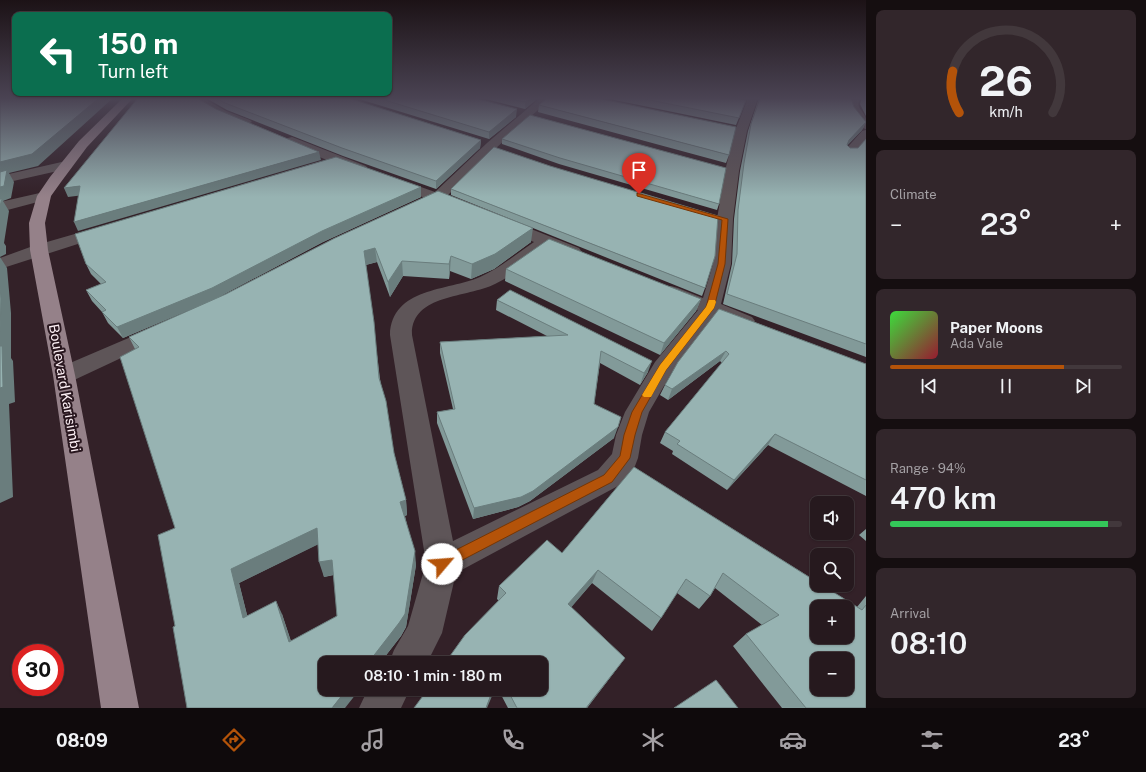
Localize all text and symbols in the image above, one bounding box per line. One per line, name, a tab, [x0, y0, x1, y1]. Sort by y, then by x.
text: 150 m	[98, 27, 178, 60]
icon: left	[32, 28, 84, 80]
text: 26	[979, 56, 1033, 105]
text: Turn left	[98, 61, 168, 82]
text: km/h	[989, 102, 1023, 119]
pin	[622, 153, 656, 194]
icon: arrive	[628, 159, 650, 181]
text: Climate	[890, 187, 937, 202]
text: 23°	[980, 206, 1032, 242]
text: −	[890, 212, 902, 238]
text: +	[1110, 212, 1122, 238]
text: Paper Moons	[950, 319, 1043, 336]
street label: Boulevard Karisimbi	[46, 323, 84, 453]
text: Ada Vale	[950, 336, 1003, 351]
icon: previous	[918, 375, 940, 397]
icon: pause	[995, 375, 1017, 397]
icon: next	[1072, 375, 1094, 397]
text: Range · 94%	[890, 461, 966, 476]
text: 470 km	[890, 480, 997, 516]
map controls	[810, 496, 854, 696]
button: sound	[810, 496, 854, 540]
position arrow	[421, 543, 463, 585]
button: search	[810, 548, 854, 592]
button: +	[810, 600, 854, 644]
text: Arrival	[890, 606, 930, 621]
text: 08:10	[890, 625, 968, 661]
speed limit sign: 30	[12, 644, 64, 696]
button: −	[810, 652, 854, 696]
text: 08:10 · 1 min · 180 m	[364, 667, 502, 684]
icon: directions	[220, 726, 248, 754]
icon: music	[359, 726, 387, 754]
icon: phone	[499, 726, 527, 754]
icon: climate	[639, 726, 667, 754]
icon: car	[779, 726, 807, 754]
icon: filters	[918, 726, 946, 754]
text: 08:09	[56, 730, 108, 751]
text: 23°	[1058, 730, 1090, 751]

